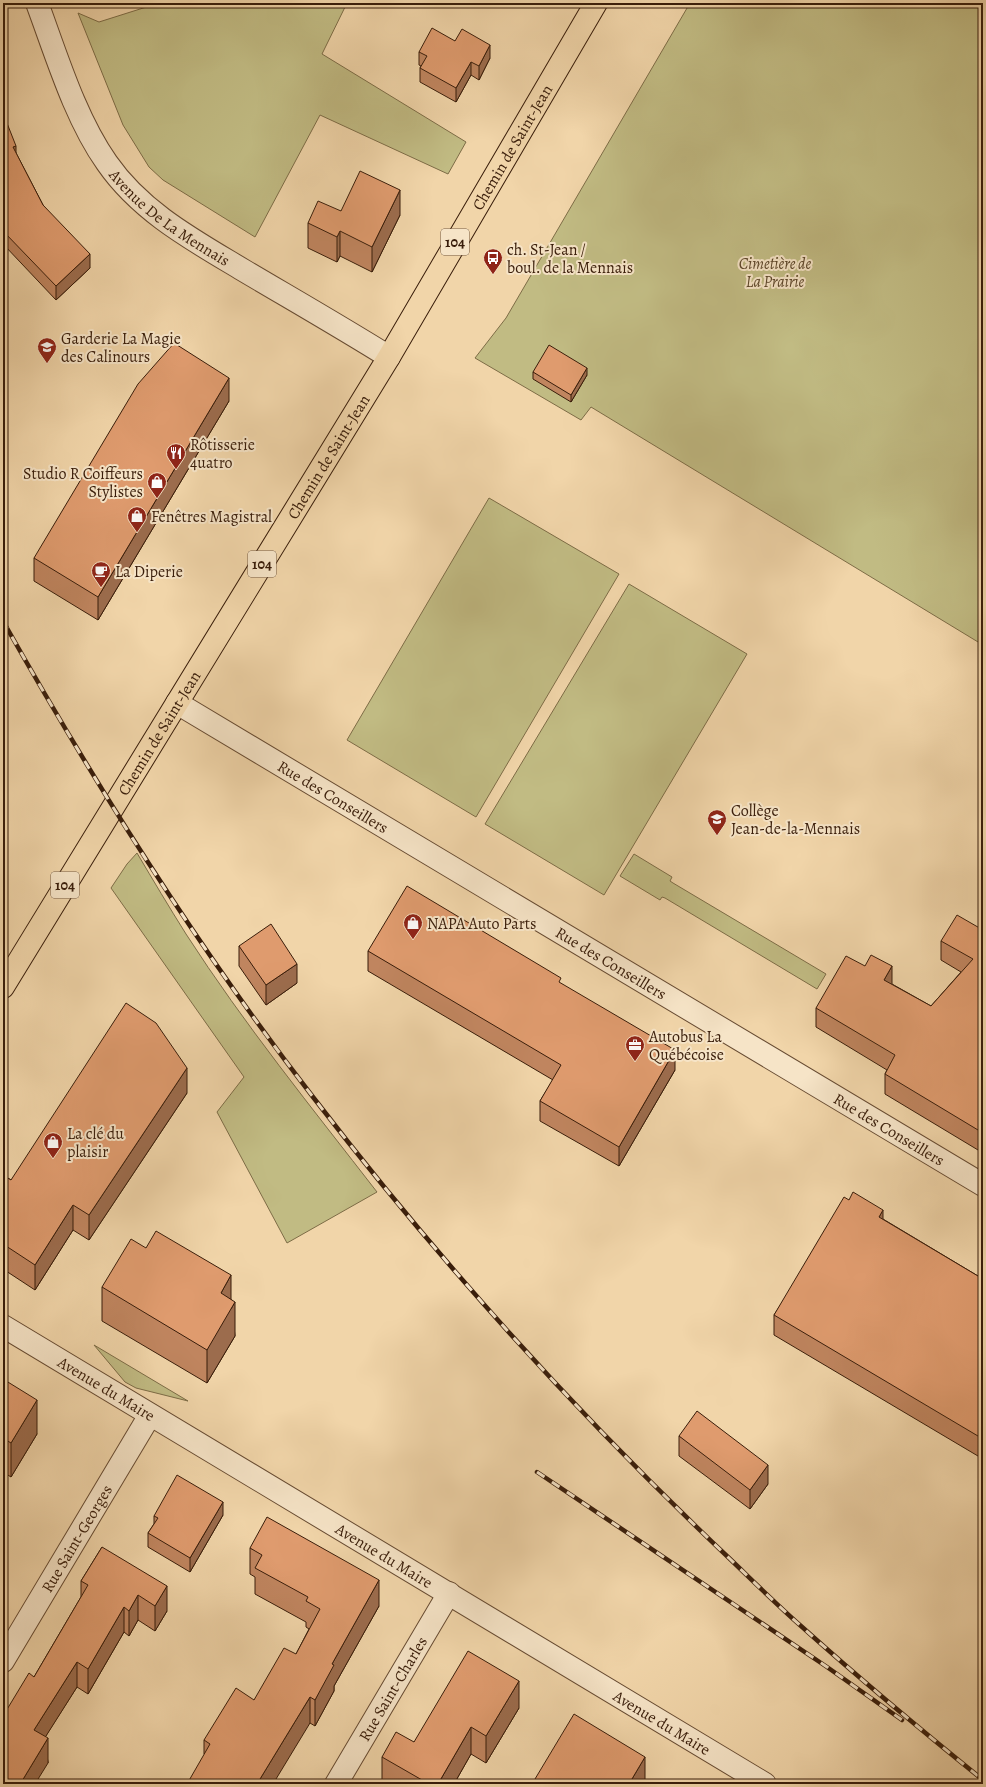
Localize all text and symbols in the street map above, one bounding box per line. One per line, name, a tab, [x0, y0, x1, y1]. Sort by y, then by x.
street label: Chemin de Saint-Jean	[467, 80, 558, 215]
street label: Avenue De La Mennais	[103, 164, 234, 272]
road number: 104	[441, 229, 469, 255]
place label: ch. St-Jean / boul. de la Mennais	[507, 239, 633, 279]
bus stop icon: ch. St-Jean / boul. de la Mennais	[482, 247, 504, 275]
park label: Cimetière de La Prairie	[739, 253, 812, 293]
place label: Garderie La Magie des Calinours	[61, 328, 181, 368]
school or university icon: Garderie La Magie des Calinours	[36, 336, 58, 364]
street label: Chemin de Saint-Jean	[282, 391, 375, 524]
place label: Rôtisserie 4uatro	[190, 434, 255, 474]
restaurant icon: Rôtisserie 4uatro	[165, 442, 187, 470]
place label: Studio R Coiffeurs Stylistes	[23, 463, 143, 503]
shop icon: Studio R Coiffeurs Stylistes	[146, 471, 168, 499]
shop icon: Fenêtres Magistral	[126, 505, 148, 533]
place label: Fenêtres Magistral	[151, 506, 272, 528]
road number: 104	[248, 551, 276, 577]
cafe icon: La Diperie	[90, 560, 112, 588]
place label: La Diperie	[115, 561, 183, 583]
street label: Chemin de Saint-Jean	[113, 667, 206, 800]
street label: Rue des Conseillers	[273, 756, 392, 839]
place label: Collège Jean-de-la-Mennais	[731, 800, 860, 840]
school or university icon: Collège Jean-de-la-Mennais	[706, 808, 728, 836]
road number: 104	[51, 872, 79, 898]
shop icon: NAPA Auto Parts	[402, 912, 424, 940]
place label: NAPA Auto Parts	[427, 913, 537, 935]
street label: Rue des Conseillers	[551, 922, 670, 1005]
place label: Autobus La Québécoise	[648, 1026, 724, 1066]
office icon: Autobus La Québécoise	[624, 1034, 646, 1062]
street label: Rue des Conseillers	[829, 1088, 948, 1172]
place label: La clé du plaisir	[67, 1123, 124, 1163]
shop icon: La clé du plaisir	[42, 1131, 64, 1159]
street label: Avenue du Maire	[53, 1351, 159, 1427]
street label: Rue Saint-Georges	[37, 1481, 118, 1597]
street label: Avenue du Maire	[330, 1518, 437, 1594]
street label: Rue Saint-Charles	[354, 1632, 433, 1745]
street label: Avenue du Maire	[608, 1685, 714, 1761]

